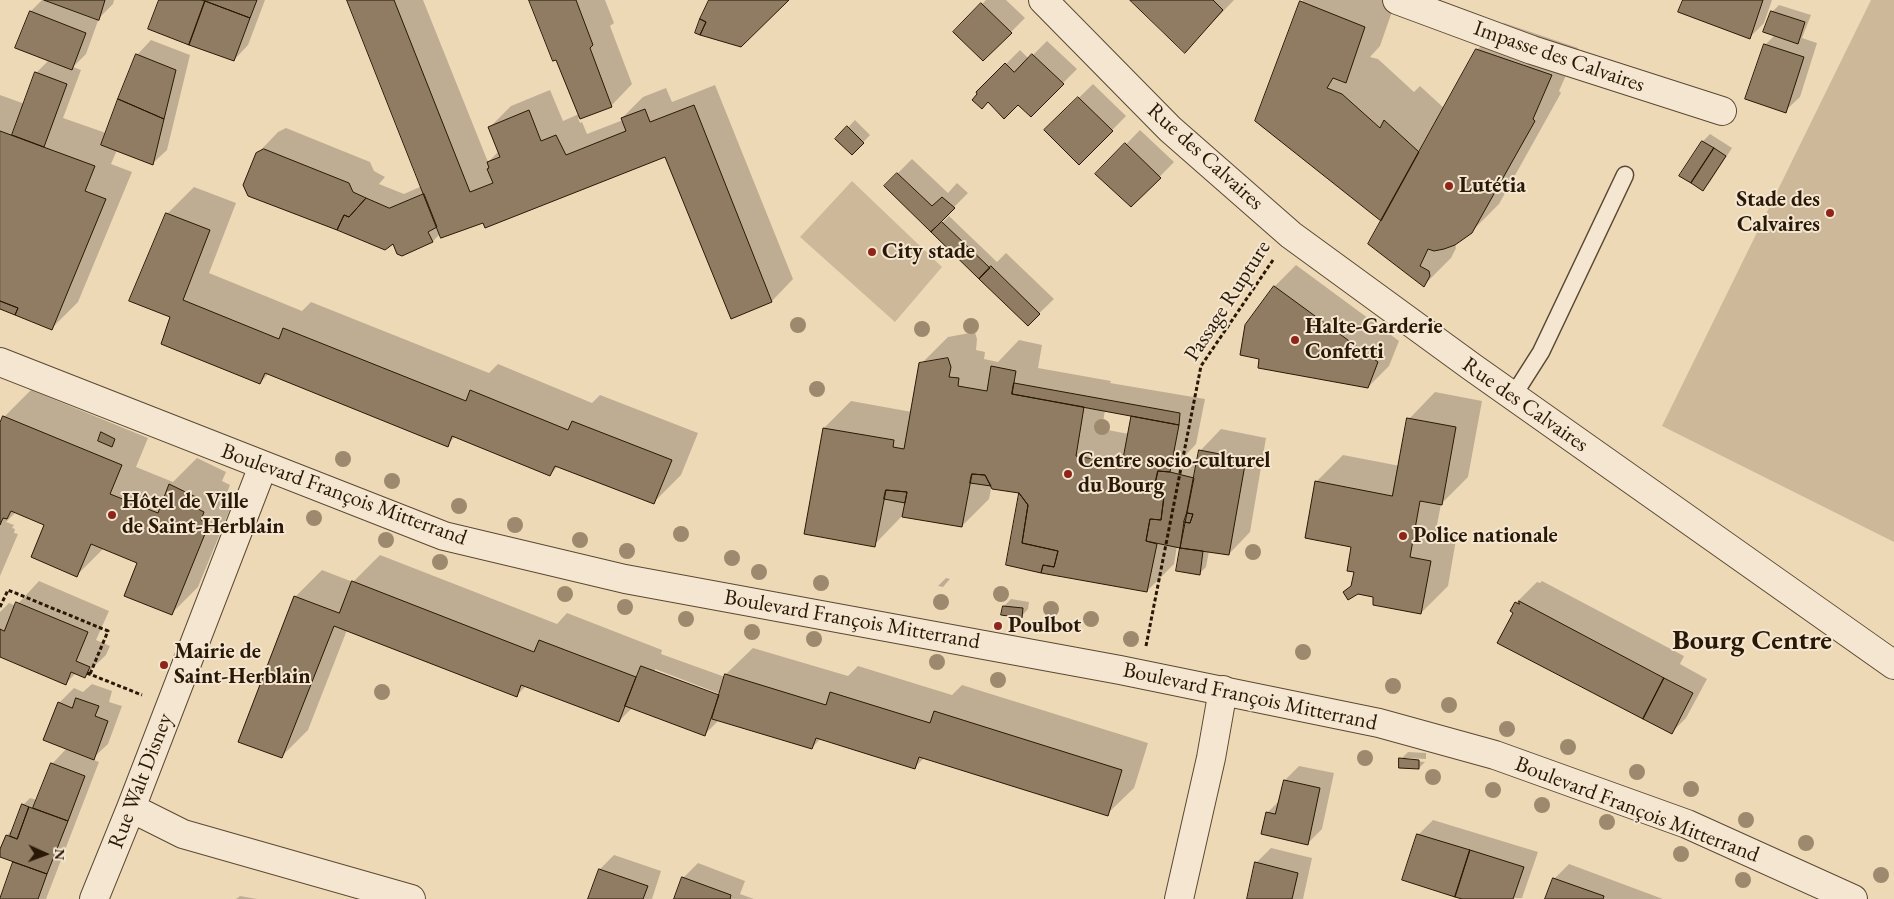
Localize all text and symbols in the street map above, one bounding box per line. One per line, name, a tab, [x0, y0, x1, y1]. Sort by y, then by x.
street label: Impasse des Calvaires	[1470, 15, 1648, 99]
street label: Rue des Calvaires	[1141, 98, 1269, 216]
place label: Lutétia	[1459, 173, 1526, 199]
marker: Lutétia	[1443, 180, 1455, 192]
place label: Stade des Calvaires	[1736, 187, 1820, 238]
marker: Stade des Calvaires	[1824, 207, 1836, 219]
street label: Passage Rupture	[1179, 236, 1277, 366]
place label: City stade	[882, 239, 975, 265]
marker: City stade	[866, 246, 878, 258]
place label: Halte-Garderie Confetti	[1305, 314, 1443, 366]
marker: Halte-Garderie Confetti	[1289, 334, 1301, 346]
street label: Rue des Calvaires	[1457, 352, 1593, 458]
street label: Boulevard François Mitterrand	[218, 438, 470, 552]
place label: Centre socio-culturel du Bourg	[1078, 448, 1271, 500]
marker: Centre socio-culturel du Bourg	[1062, 468, 1074, 480]
place label: Hôtel de Ville de Saint-Herblain	[122, 489, 285, 540]
marker: Hôtel de Ville de Saint-Herblain	[106, 509, 118, 521]
place label: Police nationale	[1413, 523, 1558, 549]
marker: Police nationale	[1397, 530, 1409, 542]
street label: Boulevard François Mitterrand	[722, 584, 982, 656]
place label: Poulbot	[1008, 613, 1081, 639]
marker: Poulbot	[992, 620, 1004, 632]
district label: Bourg Centre	[1672, 624, 1832, 658]
place label: Mairie de Saint-Herblain	[174, 639, 311, 690]
street label: Boulevard François Mitterrand	[1120, 657, 1380, 737]
marker: Mairie de Saint-Herblain	[158, 659, 170, 671]
street label: Rue Walt Disney	[103, 710, 179, 852]
street label: Boulevard François Mitterrand	[1511, 751, 1763, 869]
north arrow	[20, 829, 70, 879]
text: N	[51, 849, 69, 860]

